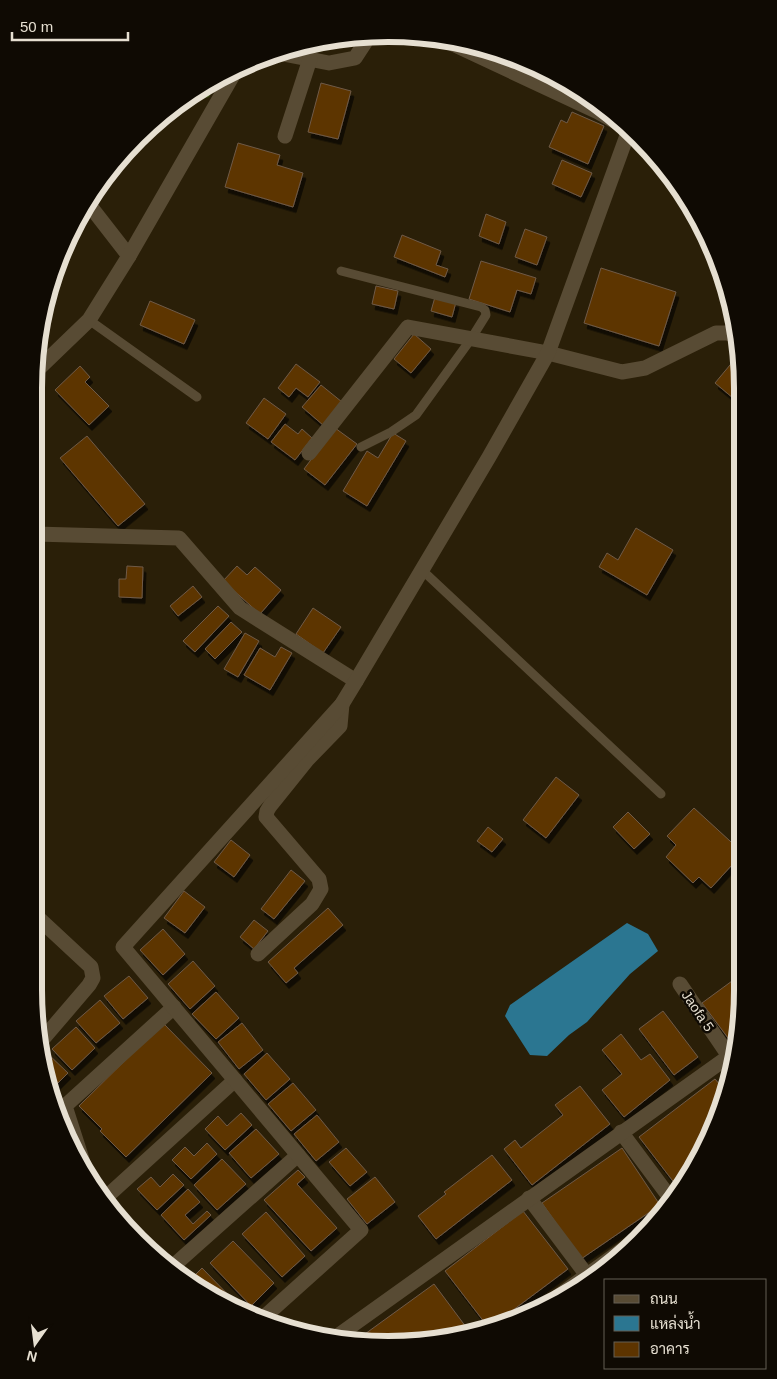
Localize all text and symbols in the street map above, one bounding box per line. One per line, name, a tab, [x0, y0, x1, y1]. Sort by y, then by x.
scale bar	[12, 10, 129, 42]
text: 50 m	[20, 18, 53, 35]
street label: Jaofa 5	[679, 987, 718, 1035]
legend	[604, 1279, 767, 1369]
text: ถนน	[650, 1290, 678, 1307]
text: แหล่งน้ำ	[650, 1311, 701, 1332]
north arrow	[10, 1319, 60, 1369]
text: อาคาร	[650, 1340, 690, 1357]
text: N	[25, 1348, 39, 1366]

